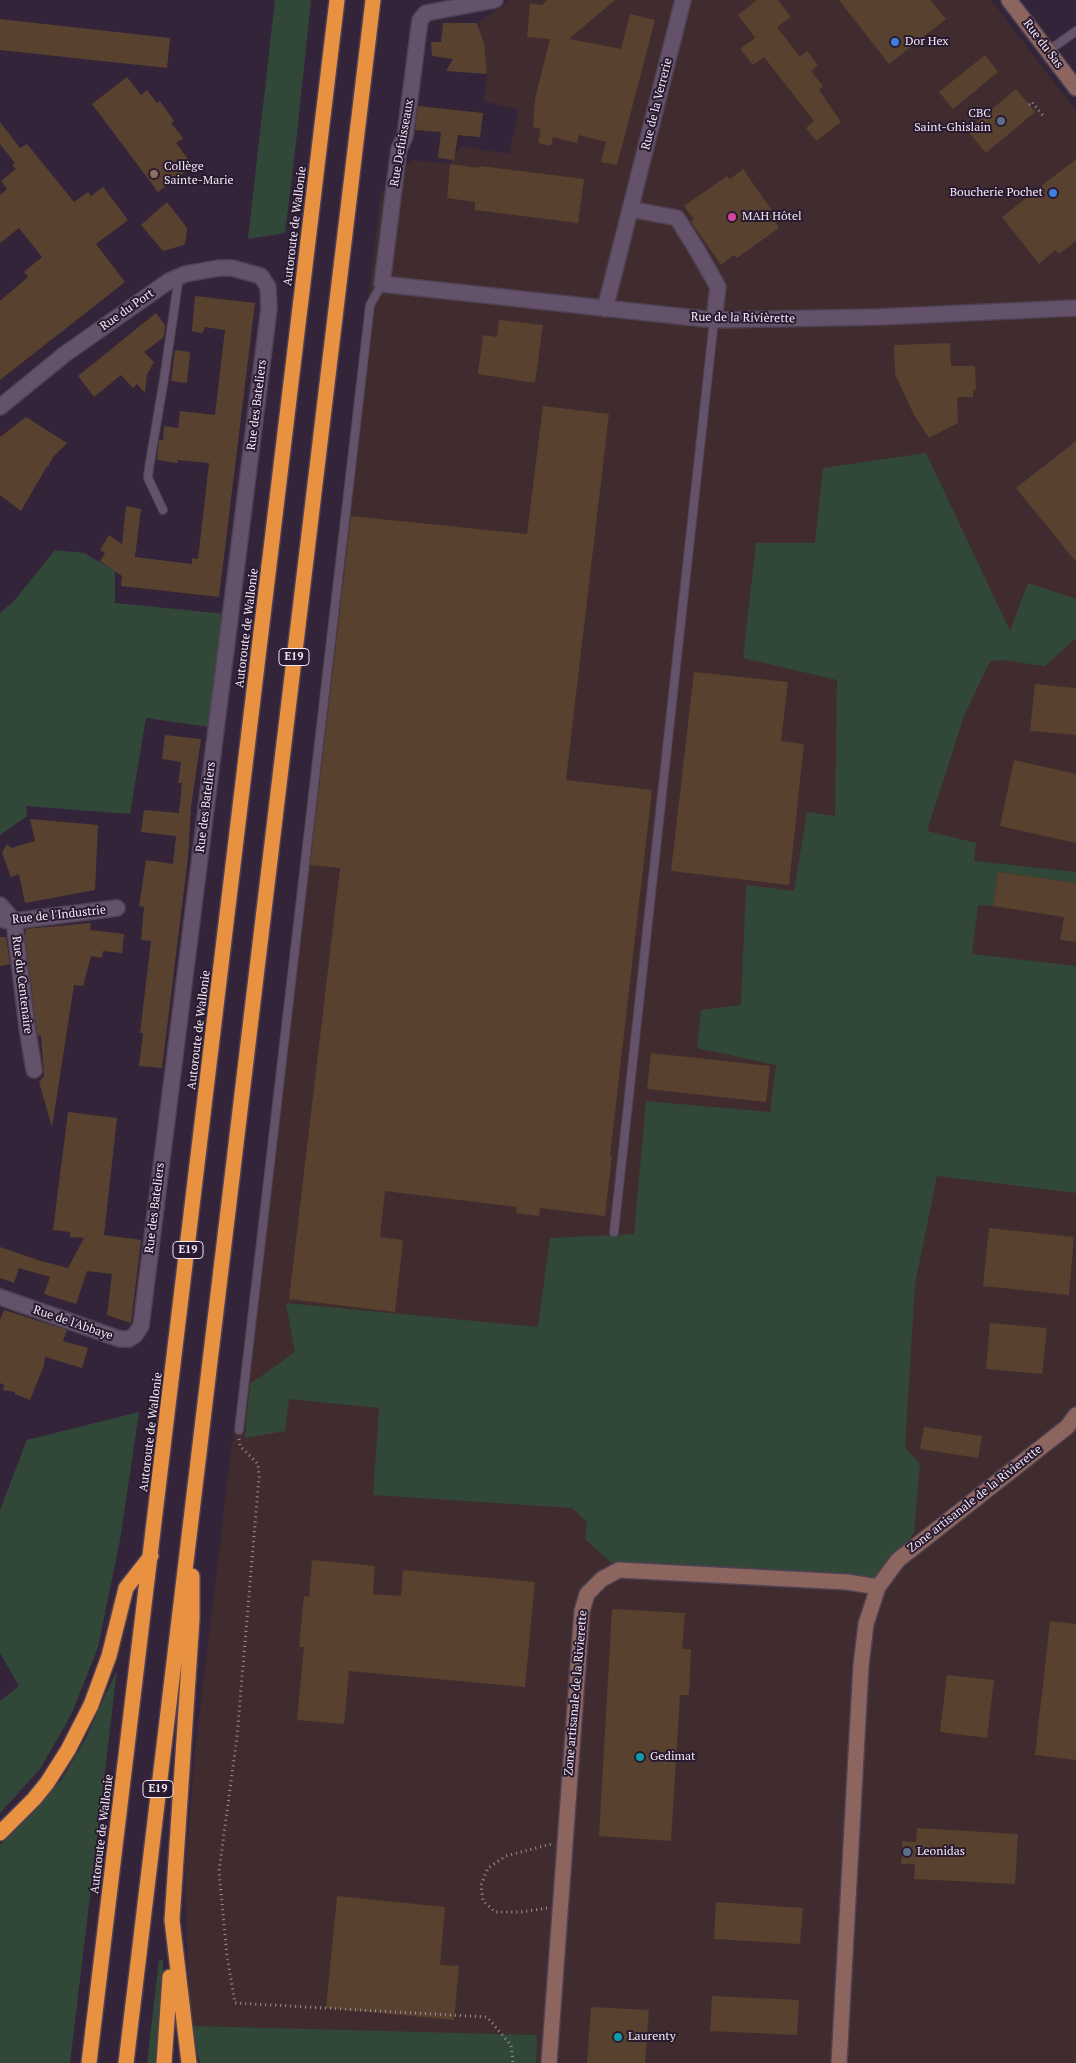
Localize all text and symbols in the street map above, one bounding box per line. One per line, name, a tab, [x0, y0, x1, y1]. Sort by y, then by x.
street label: Rue du Sas	[1020, 17, 1066, 71]
place label: Dor Hex	[905, 35, 948, 49]
marker: Dor Hex	[889, 36, 901, 48]
street label: Rue de la Verrerie	[639, 56, 675, 152]
street label: Rue Defuisseaux	[387, 98, 417, 188]
place label: CBC Saint-Ghislain	[914, 107, 991, 135]
marker: CBC Saint-Ghislain	[995, 115, 1007, 127]
place label: Collège Sainte-Marie	[164, 160, 234, 188]
street label: Autoroute de Wallonie	[281, 165, 309, 287]
marker: Collège Sainte-Marie	[148, 168, 160, 180]
place label: Boucherie Pochet	[950, 186, 1043, 200]
marker: Boucherie Pochet	[1047, 187, 1059, 199]
place label: MAH Hôtel	[742, 210, 802, 224]
marker: MAH Hôtel	[726, 211, 738, 223]
street label: Rue du Port	[97, 286, 157, 334]
street label: Rue de la Rivièrette	[691, 310, 795, 326]
street label: Rue des Bateliers	[244, 359, 270, 451]
street label: Autoroute de Wallonie	[233, 567, 261, 689]
road number: E19	[279, 649, 309, 666]
street label: Rue des Bateliers	[193, 761, 219, 853]
street label: Rue de l'Industrie	[11, 903, 107, 927]
street label: Rue du Centenaire	[9, 935, 35, 1035]
street label: Autoroute de Wallonie	[185, 969, 213, 1091]
street label: Rue des Bateliers	[142, 1162, 168, 1254]
road number: E19	[173, 1242, 203, 1258]
street label: Rue de l'Abbaye	[31, 1303, 115, 1343]
street label: Autoroute de Wallonie	[137, 1371, 165, 1493]
street label: Zone artisanale de la Rivierette	[905, 1442, 1045, 1556]
street label: Zone artisanale de la Rivierette	[562, 1610, 590, 1776]
place label: Gedimat	[650, 1750, 695, 1764]
marker: Gedimat	[634, 1751, 646, 1763]
street label: Autoroute de Wallonie	[88, 1773, 116, 1895]
road number: E19	[143, 1780, 173, 1798]
place label: Leonidas	[917, 1845, 965, 1859]
marker: Leonidas	[901, 1846, 913, 1858]
place label: Laurenty	[628, 2030, 676, 2044]
marker: Laurenty	[612, 2031, 624, 2043]

